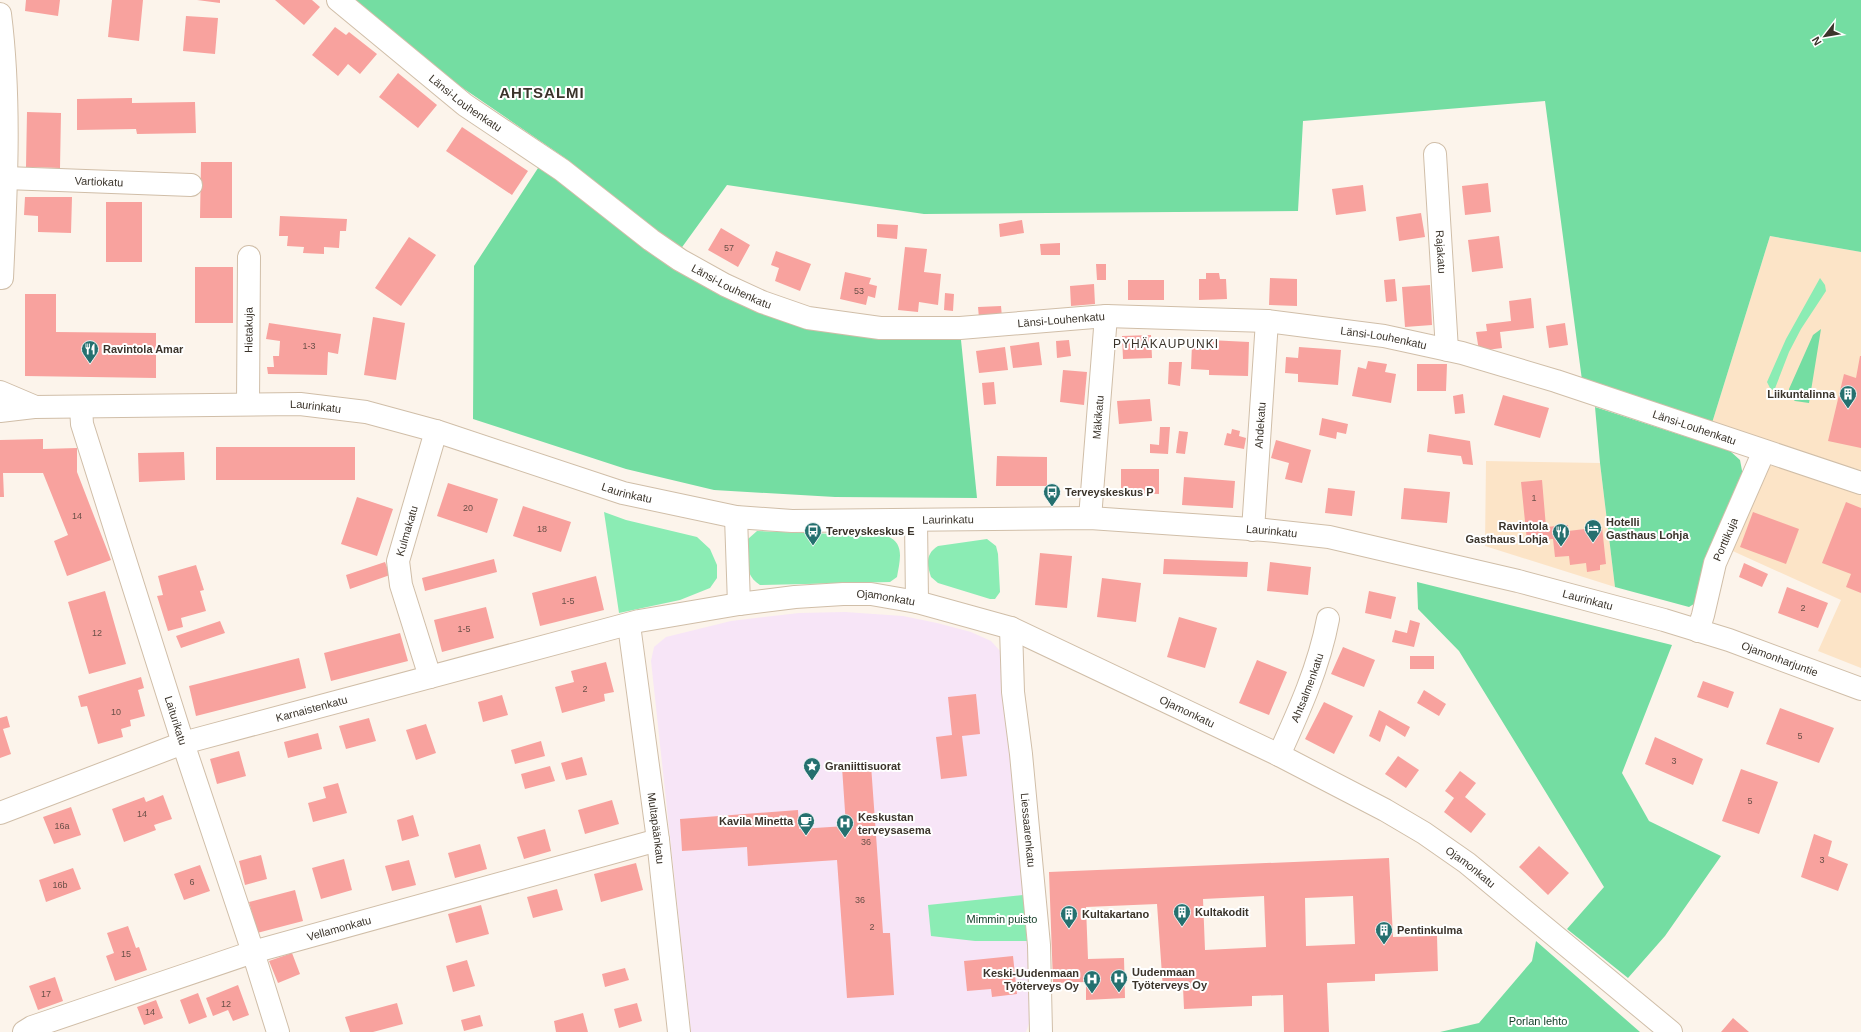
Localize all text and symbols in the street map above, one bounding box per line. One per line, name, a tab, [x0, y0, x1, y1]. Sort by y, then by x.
north arrow	[1805, 16, 1845, 56]
text: N	[1809, 35, 1824, 48]
street label: Länsi-Louhenkatu	[427, 72, 504, 134]
district label: AHTSALMI	[499, 84, 585, 101]
street label: Vartiokatu	[74, 175, 124, 188]
street label: Rajakatu	[1434, 230, 1448, 274]
house number: 57	[724, 243, 734, 253]
street label: Länsi-Louhenkatu	[690, 262, 773, 311]
house number: 53	[854, 286, 864, 296]
street label: Hietakuja	[242, 306, 255, 353]
street label: Länsi-Louhenkatu	[1017, 310, 1105, 329]
street label: Länsi-Louhenkatu	[1340, 324, 1428, 351]
district label: PYHÄKAUPUNKI	[1113, 337, 1219, 351]
restaurant icon: Ravintola Amar	[80, 339, 100, 364]
house number: 1-3	[302, 341, 316, 351]
place label: Ravintola Amar	[103, 343, 184, 355]
building icon: Liikuntalinna	[1838, 384, 1858, 409]
place label: Liikuntalinna	[1767, 388, 1836, 400]
street label: Mäkikatu	[1090, 395, 1106, 440]
street label: Laurinkatu	[290, 398, 342, 415]
street label: Ahdekatu	[1252, 402, 1268, 449]
street label: Länsi-Louhenkatu	[1651, 408, 1738, 447]
street label: Laurinkatu	[600, 480, 653, 505]
bus stop icon: Terveyskeskus P	[1042, 482, 1062, 507]
place label: Terveyskeskus P	[1065, 486, 1153, 498]
house number: 1	[1531, 493, 1537, 503]
house number: 20	[463, 503, 473, 513]
street label: Kulmakatu	[394, 504, 420, 558]
house number: 14	[72, 511, 82, 521]
street label: Laurinkatu	[922, 513, 974, 526]
street label: Porttikuja	[1711, 515, 1740, 563]
place label: Hotelli Gasthaus Lohja	[1606, 516, 1689, 541]
hotel icon: Hotelli Gasthaus Lohja	[1583, 518, 1603, 543]
place label: Ravintola Gasthaus Lohja	[1465, 520, 1549, 545]
bus stop icon: Terveyskeskus E	[803, 521, 823, 546]
restaurant icon: Ravintola Gasthaus Lohja	[1551, 522, 1571, 547]
street label: Laurinkatu	[1246, 523, 1298, 539]
house number: 18	[537, 524, 547, 534]
place label: Terveyskeskus E	[826, 525, 914, 537]
street label: Laurinkatu	[1561, 587, 1614, 612]
street label: Ojamonkatu	[856, 588, 916, 608]
house number: 1-5	[561, 596, 575, 606]
house number: 2	[1800, 603, 1806, 613]
house number: 1-5	[457, 624, 471, 634]
house number: 12	[92, 628, 102, 638]
street label: Ojamonharjuntie	[1740, 639, 1820, 679]
street label: Ahtsalmenkatu	[1288, 652, 1325, 724]
house number: 2	[582, 684, 588, 694]
street label: Karnaistenkatu	[275, 693, 349, 724]
street label: Ojamonkatu	[1158, 693, 1216, 730]
street label: Laiturikatu	[162, 694, 189, 747]
house number: 10	[111, 707, 121, 717]
house number: 5	[1797, 731, 1803, 741]
place icon: Graniittisuorat	[802, 756, 822, 781]
house number: 3	[1671, 756, 1677, 766]
place label: Graniittisuorat	[825, 760, 901, 772]
street label: Multapäänkatu	[646, 792, 667, 865]
street label: Liessaarenkatu	[1019, 792, 1038, 868]
house number: 5	[1747, 796, 1753, 806]
house number: 14	[137, 809, 147, 819]
cafe icon: Kavila Minetta	[796, 811, 816, 836]
place label: Keskustan terveysasema	[858, 811, 932, 836]
hospital icon: Keskustan terveysasema	[835, 813, 855, 838]
place label: Kavila Minetta	[719, 815, 794, 827]
house number: 16a	[54, 821, 70, 831]
house number: 36	[861, 837, 871, 847]
street label: Ojamonkatu	[1443, 844, 1498, 890]
house number: 3	[1819, 855, 1825, 865]
house number: 6	[189, 877, 195, 887]
house number: 16b	[52, 880, 68, 890]
house number: 36	[855, 895, 865, 905]
building icon: Kultakodit	[1172, 902, 1192, 927]
building icon: Kultakartano	[1059, 904, 1079, 929]
place label: Kultakodit	[1195, 906, 1249, 918]
place label: Kultakartano	[1082, 908, 1150, 920]
park label: Mimmin puisto	[967, 913, 1037, 925]
street label: Vellamonkatu	[305, 914, 372, 943]
building icon: Pentinkulma	[1374, 920, 1394, 945]
house number: 2	[869, 922, 875, 932]
place label: Pentinkulma	[1397, 924, 1463, 936]
house number: 15	[121, 949, 131, 959]
place label: Uudenmaan Työterveys Oy	[1132, 966, 1208, 991]
place label: Keski-Uudenmaan Työterveys Oy	[983, 967, 1080, 992]
hospital icon: Uudenmaan Työterveys Oy	[1109, 968, 1129, 993]
hospital icon: Keski-Uudenmaan Työterveys Oy	[1082, 969, 1102, 994]
house number: 17	[41, 989, 51, 999]
house number: 12	[221, 999, 231, 1009]
house number: 14	[145, 1007, 155, 1017]
park label: Porlan lehto	[1509, 1015, 1567, 1027]

